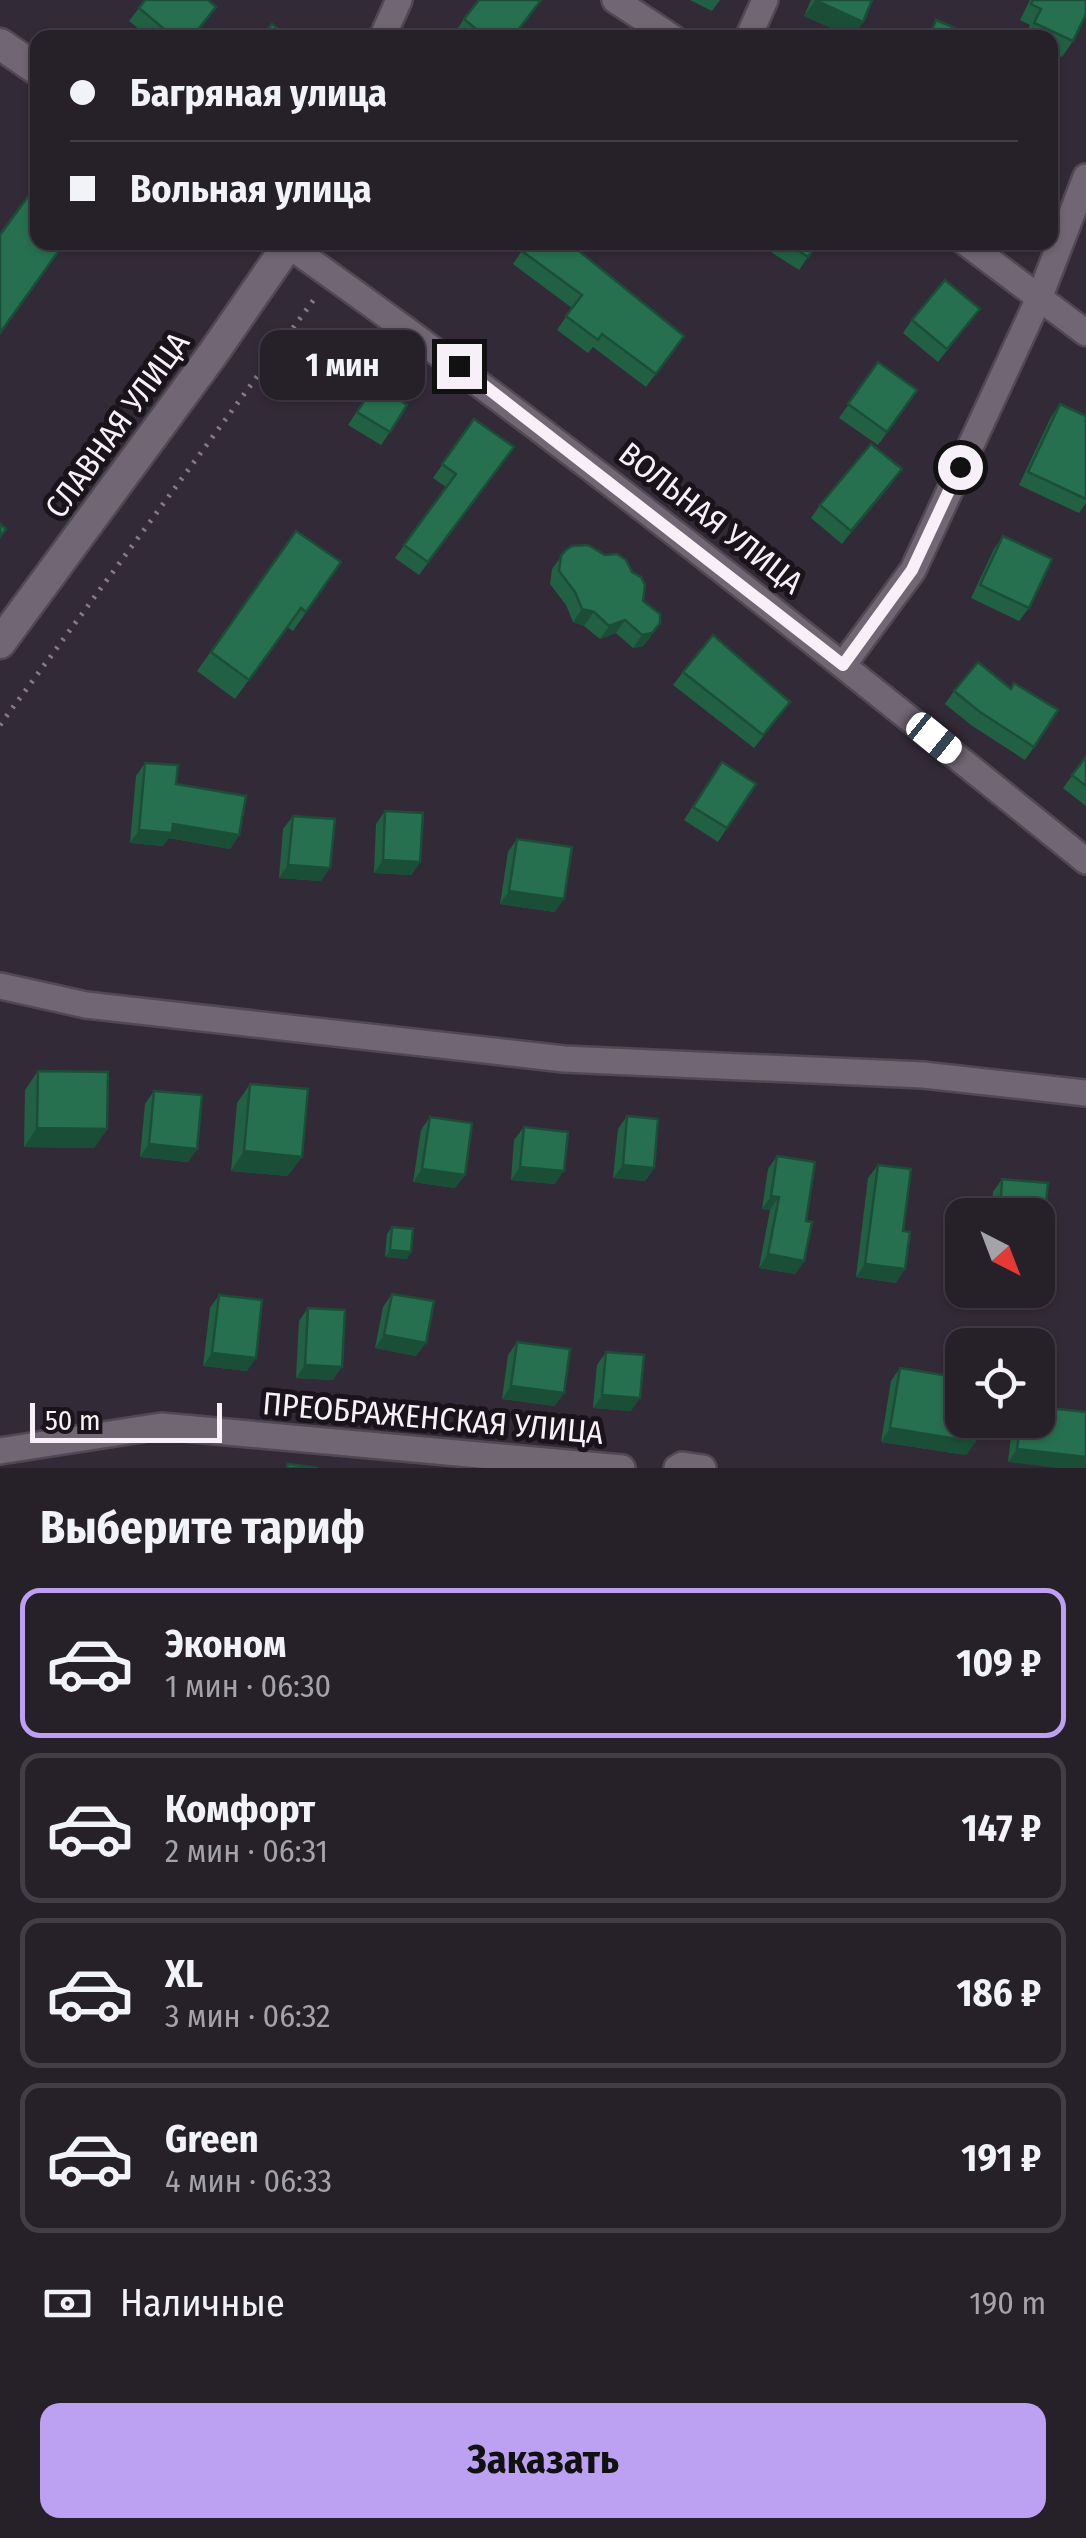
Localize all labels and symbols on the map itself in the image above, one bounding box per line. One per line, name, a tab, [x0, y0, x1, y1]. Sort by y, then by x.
street label: СЛАВНАЯ УЛИЦА	[37, 325, 197, 525]
callout: 1 мин	[259, 331, 424, 401]
route end	[437, 344, 482, 389]
street label: ВОЛЬНАЯ УЛИЦА	[611, 434, 811, 602]
route start	[938, 445, 983, 490]
car	[901, 707, 967, 769]
north arrow	[945, 1198, 1055, 1308]
street label: ПРЕОБРАЖЕНСКАЯ УЛИЦА	[261, 1384, 605, 1452]
scale bar	[30, 1398, 222, 1442]

